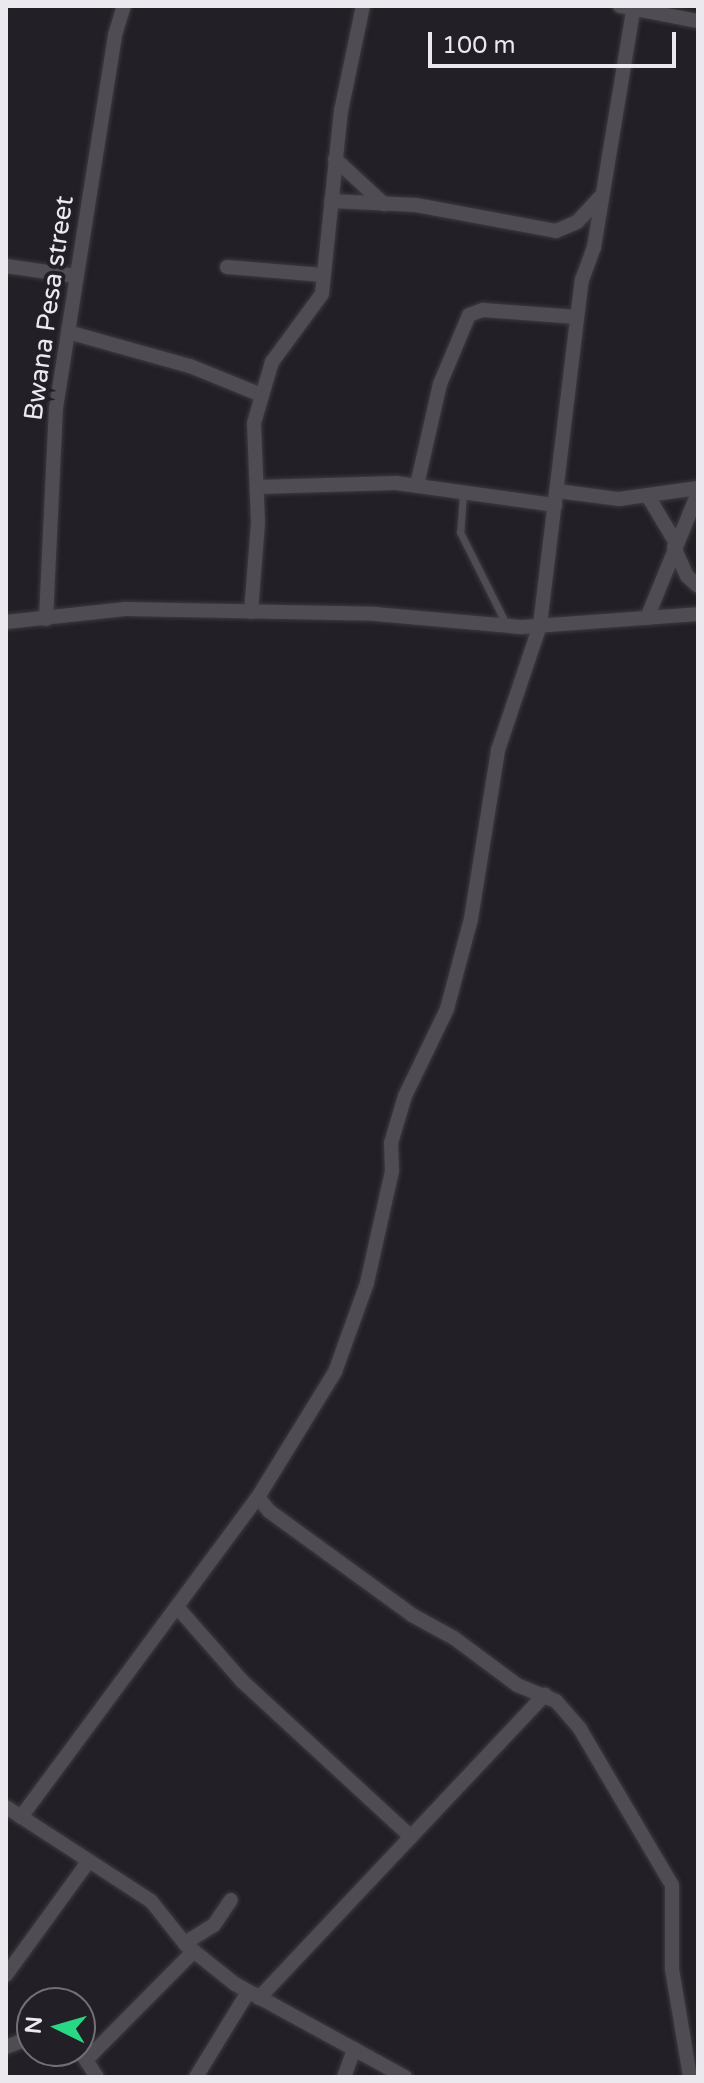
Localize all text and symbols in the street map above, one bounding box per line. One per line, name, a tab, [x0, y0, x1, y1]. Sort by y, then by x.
scale bar	[432, 16, 680, 66]
text: 100 m	[442, 31, 516, 60]
street label: Bwana Pesa street	[18, 194, 80, 422]
north arrow	[16, 1987, 96, 2067]
text: N	[20, 2015, 48, 2035]

